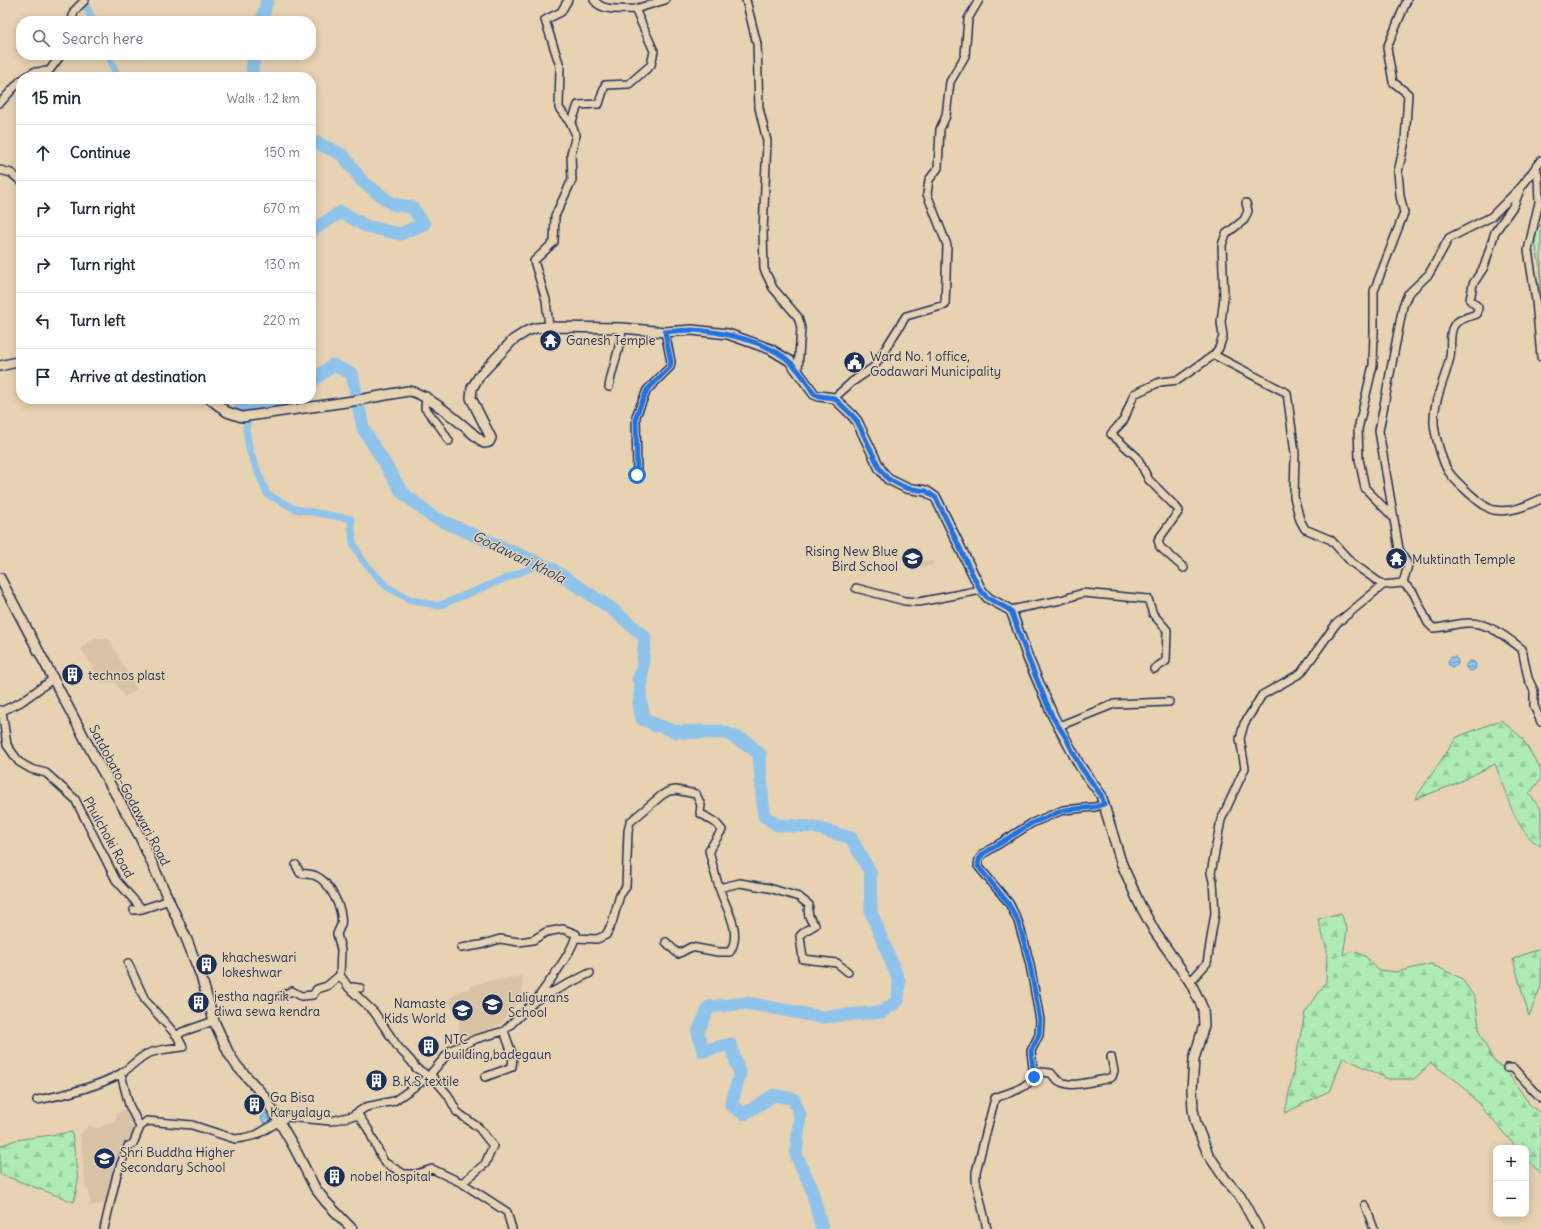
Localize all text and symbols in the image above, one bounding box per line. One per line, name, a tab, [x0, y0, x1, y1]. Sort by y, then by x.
search box	[16, 16, 316, 60]
icon: search	[30, 27, 52, 49]
text: Search here	[62, 29, 143, 48]
text: 15 min	[32, 87, 81, 109]
text: Walk · 1.2 km	[226, 90, 300, 107]
icon: ahead	[32, 142, 54, 164]
text: Continue	[70, 143, 131, 162]
text: 150 m	[264, 144, 300, 161]
icon: right	[32, 198, 54, 220]
text: Turn right	[70, 199, 135, 218]
text: 670 m	[263, 200, 300, 217]
icon: right	[32, 254, 54, 276]
text: Turn right	[70, 255, 135, 274]
text: 130 m	[264, 256, 300, 273]
icon: left	[32, 310, 54, 332]
text: Turn left	[70, 311, 125, 330]
text: 220 m	[263, 312, 300, 329]
temple icon: Ganesh Temple	[538, 327, 564, 353]
place label: Ganesh Temple	[566, 332, 655, 349]
place label: Ward No. 1 office, Godawari Municipality	[870, 348, 1001, 380]
public building icon: Ward No. 1 office, Godawari Municipality	[841, 350, 867, 376]
icon: arrive	[32, 366, 54, 388]
text: Arrive at destination	[70, 367, 206, 386]
route start	[628, 466, 646, 484]
water label: Godawari Khola	[470, 527, 569, 588]
place label: Rising New Blue Bird School	[805, 543, 898, 575]
school or university icon: Rising New Blue Bird School	[900, 545, 926, 571]
temple icon: Muktinath Temple	[1383, 546, 1409, 572]
place label: Muktinath Temple	[1412, 551, 1516, 568]
building icon: technos plast	[60, 662, 86, 688]
place label: technos plast	[88, 667, 166, 684]
street label: Satdobato-Godawari Road	[85, 722, 174, 869]
street label: Phulchoki Road	[79, 794, 138, 881]
place label: khacheswari lokeshwar	[222, 949, 296, 981]
building icon: khacheswari lokeshwar	[194, 951, 220, 977]
place label: jestha nagrik diwa sewa kendra	[213, 988, 320, 1020]
place label: Laligurans School	[508, 989, 569, 1021]
building icon: jestha nagrik diwa sewa kendra	[186, 990, 212, 1016]
school or university icon: Laligurans School	[480, 991, 506, 1017]
place label: Namaste Kids World	[384, 995, 446, 1027]
school or university icon: Namaste Kids World	[449, 997, 475, 1023]
place label: NTC building,badegaun	[444, 1031, 552, 1063]
building icon: NTC building,badegaun	[416, 1033, 442, 1059]
building icon: B.K.S textile	[363, 1068, 389, 1094]
route end	[1025, 1068, 1043, 1086]
place label: B.K.S textile	[392, 1073, 459, 1090]
place label: Ga Bisa Karyalaya	[270, 1089, 331, 1121]
building icon: Ga Bisa Karyalaya	[242, 1091, 268, 1117]
place label: Shri Buddha Higher Secondary School	[120, 1144, 235, 1176]
map controls	[1493, 1145, 1529, 1217]
button: +	[1493, 1145, 1529, 1181]
school or university icon: Shri Buddha Higher Secondary School	[91, 1146, 117, 1172]
building icon: nobel hospital	[322, 1163, 348, 1189]
place label: nobel hospital	[350, 1168, 431, 1185]
button: −	[1493, 1181, 1529, 1217]

